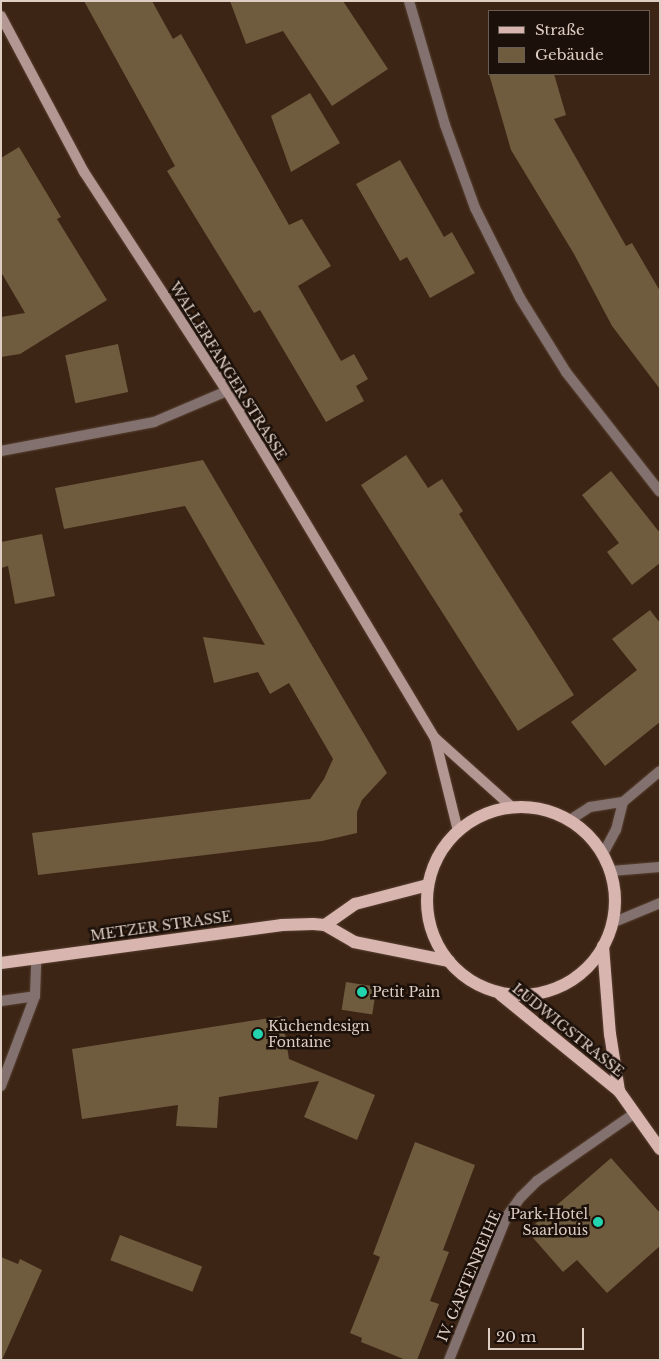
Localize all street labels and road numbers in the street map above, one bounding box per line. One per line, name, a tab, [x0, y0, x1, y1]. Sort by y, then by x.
street label: WALLERFANGER STRASSE	[166, 279, 290, 463]
street label: METZER STRASSE	[89, 908, 233, 944]
street label: LUDWIGSTRASSE	[509, 980, 627, 1080]
street label: IV. GARTENREIHE	[434, 1208, 504, 1344]

